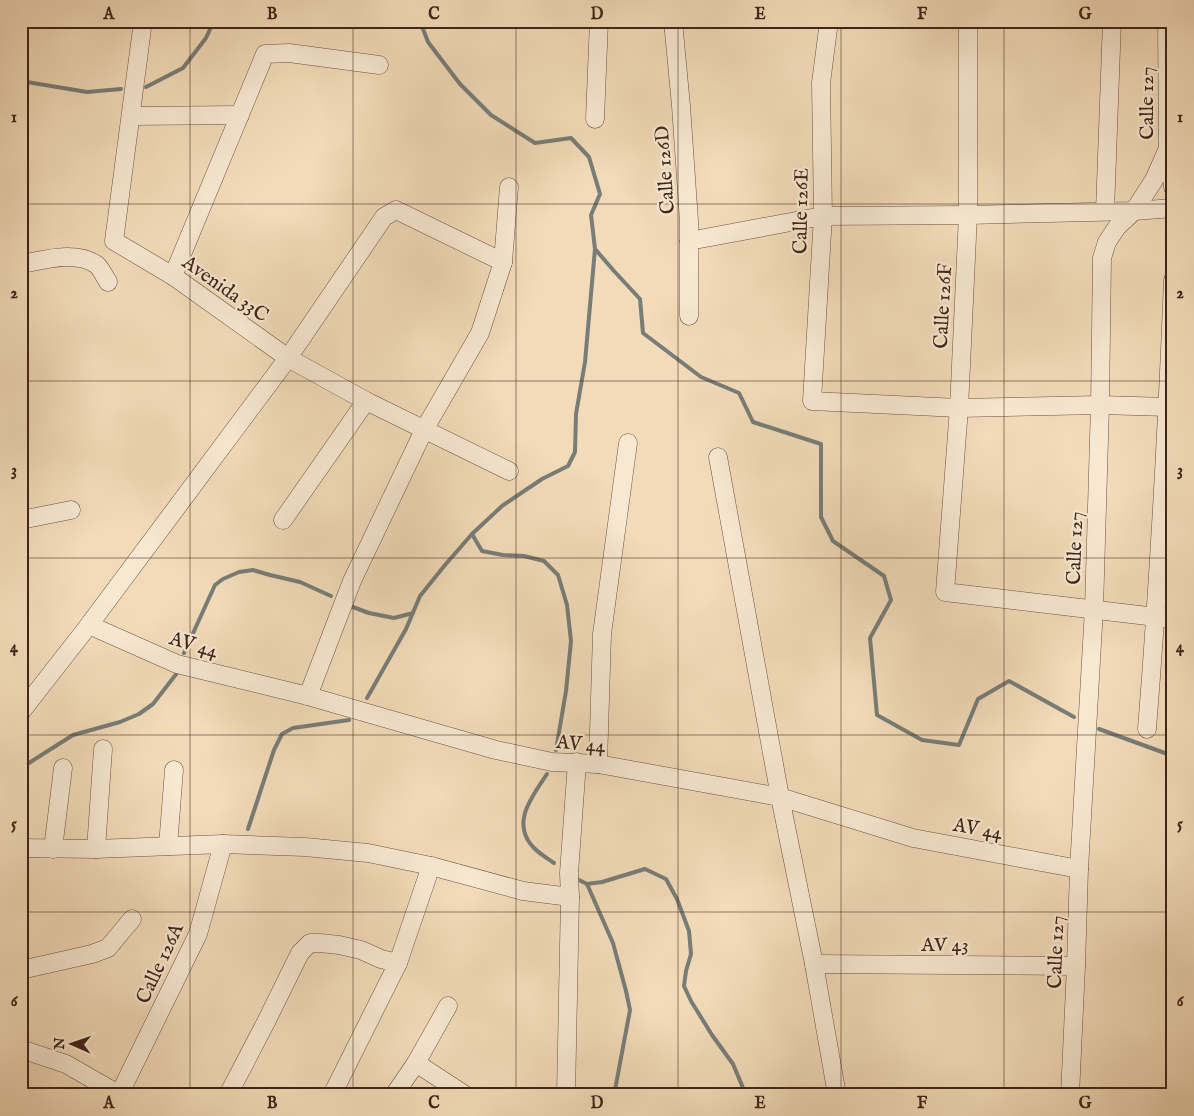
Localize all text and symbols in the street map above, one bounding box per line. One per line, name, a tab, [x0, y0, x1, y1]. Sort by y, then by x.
text: A	[103, 5, 116, 25]
text: B	[267, 5, 278, 25]
text: C	[428, 5, 440, 25]
text: D	[591, 5, 604, 25]
text: E	[754, 5, 766, 25]
text: F	[917, 5, 928, 25]
text: G	[1079, 5, 1092, 25]
street label: Calle 127	[1135, 66, 1160, 140]
text: 1	[11, 108, 17, 128]
text: 1	[1177, 108, 1183, 128]
street label: Calle 126D	[650, 125, 681, 215]
street label: Calle 126E	[788, 167, 815, 254]
street label: Avenida 33C	[176, 250, 273, 328]
street label: Calle 126F	[929, 263, 958, 349]
text: 2	[10, 284, 18, 304]
text: 2	[1176, 284, 1184, 304]
text: 3	[11, 461, 17, 481]
text: 3	[1177, 461, 1183, 481]
street label: Calle 127	[1062, 511, 1089, 585]
street label: AV 44	[165, 626, 221, 665]
text: 4	[10, 638, 19, 658]
text: 4	[1176, 638, 1185, 658]
street label: AV 44	[554, 730, 607, 759]
street label: AV 44	[950, 813, 1005, 846]
text: 5	[11, 815, 17, 835]
text: 5	[1177, 815, 1183, 835]
street label: Calle 127	[1043, 915, 1070, 989]
street label: Calle 126A	[131, 919, 190, 1008]
street label: AV 43	[920, 933, 969, 958]
text: 6	[11, 992, 19, 1012]
text: 6	[1177, 992, 1185, 1012]
north arrow	[48, 1018, 98, 1068]
text: N	[51, 1037, 69, 1051]
text: A	[103, 1094, 116, 1114]
text: B	[267, 1094, 278, 1114]
text: C	[428, 1094, 440, 1114]
text: D	[591, 1094, 604, 1114]
text: E	[754, 1094, 766, 1114]
text: F	[917, 1094, 928, 1114]
text: G	[1079, 1094, 1092, 1114]

